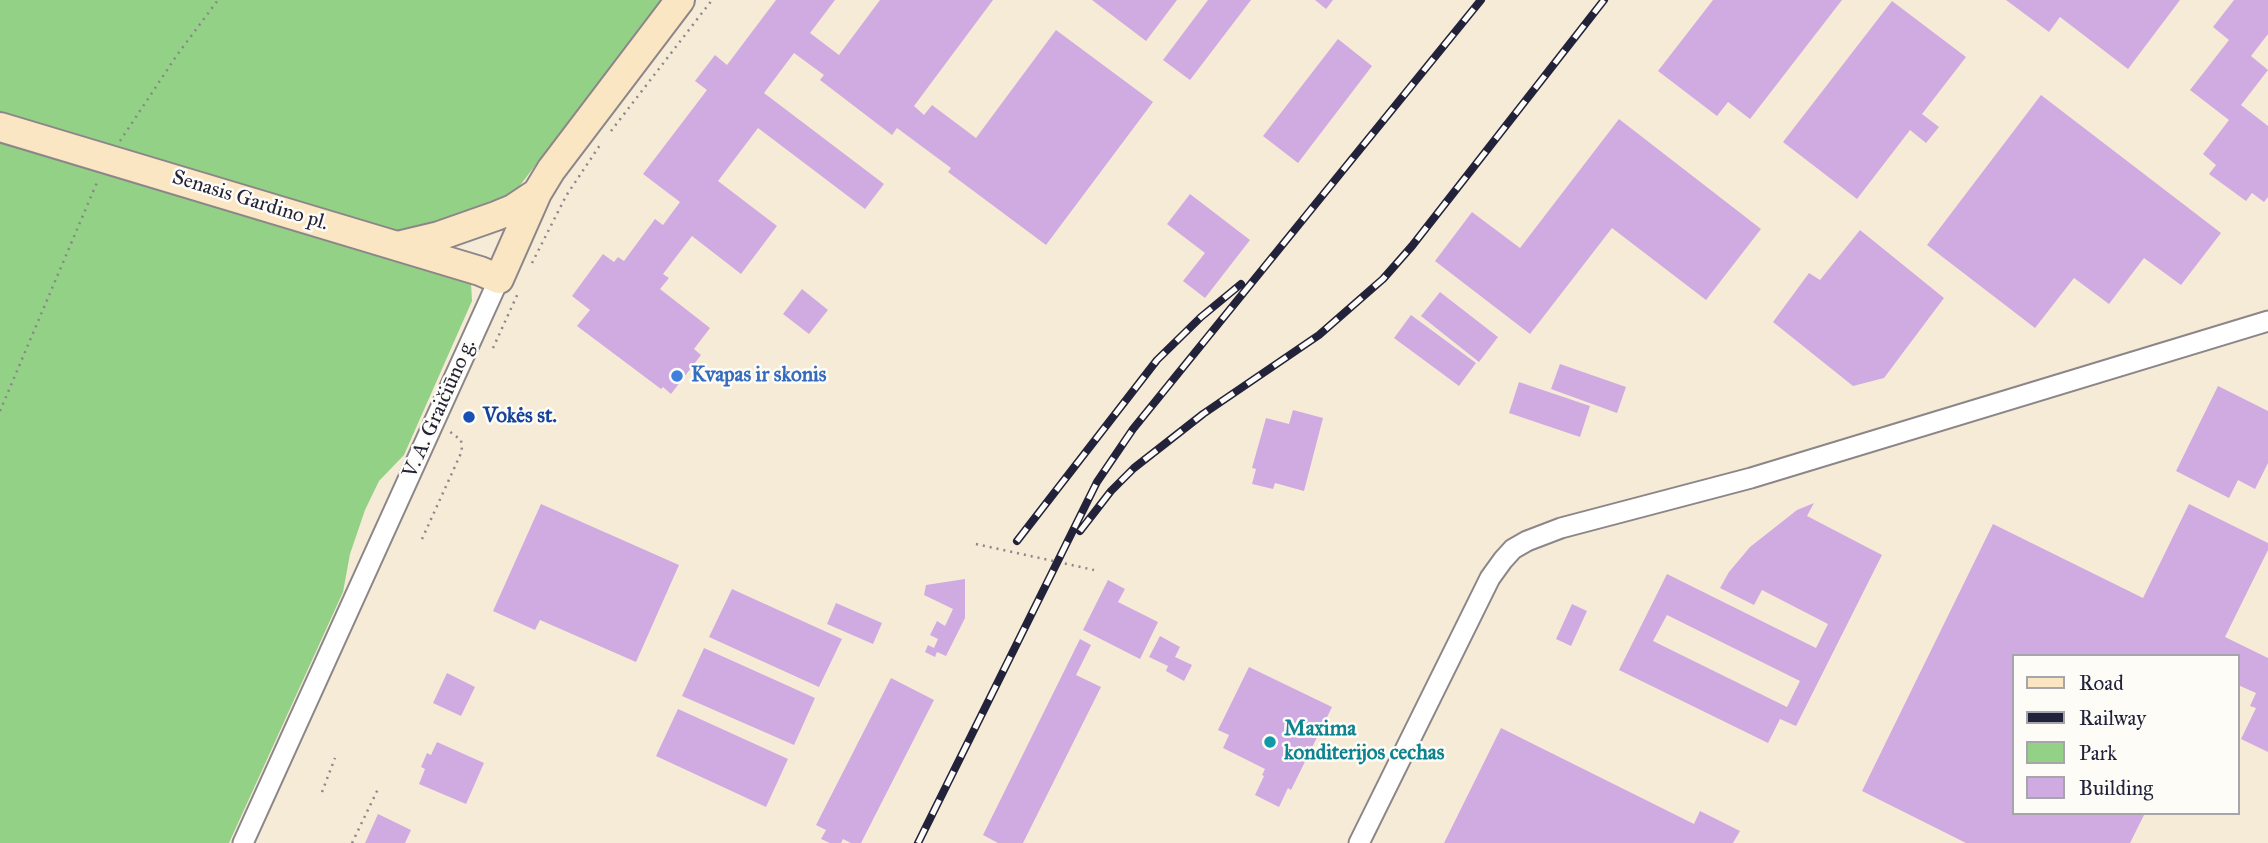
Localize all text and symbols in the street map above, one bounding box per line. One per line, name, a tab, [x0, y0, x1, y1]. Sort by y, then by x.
street label: Senasis Gardino pl.	[169, 165, 331, 237]
street label: V. A. Graičiūno g.	[398, 336, 482, 482]
place label: Kvapas ir skonis	[691, 363, 826, 389]
marker: Kvapas ir skonis	[669, 368, 685, 384]
place label: Vokės st.	[483, 404, 557, 430]
marker: Vokės st.	[461, 409, 477, 425]
legend	[2012, 654, 2240, 815]
text: Road	[2079, 670, 2124, 696]
text: Railway	[2079, 705, 2146, 731]
place label: Maxima konditerijos cechas	[1284, 717, 1444, 767]
marker: Maxima konditerijos cechas	[1262, 734, 1278, 750]
text: Park	[2079, 740, 2117, 766]
text: Building	[2079, 775, 2153, 801]

